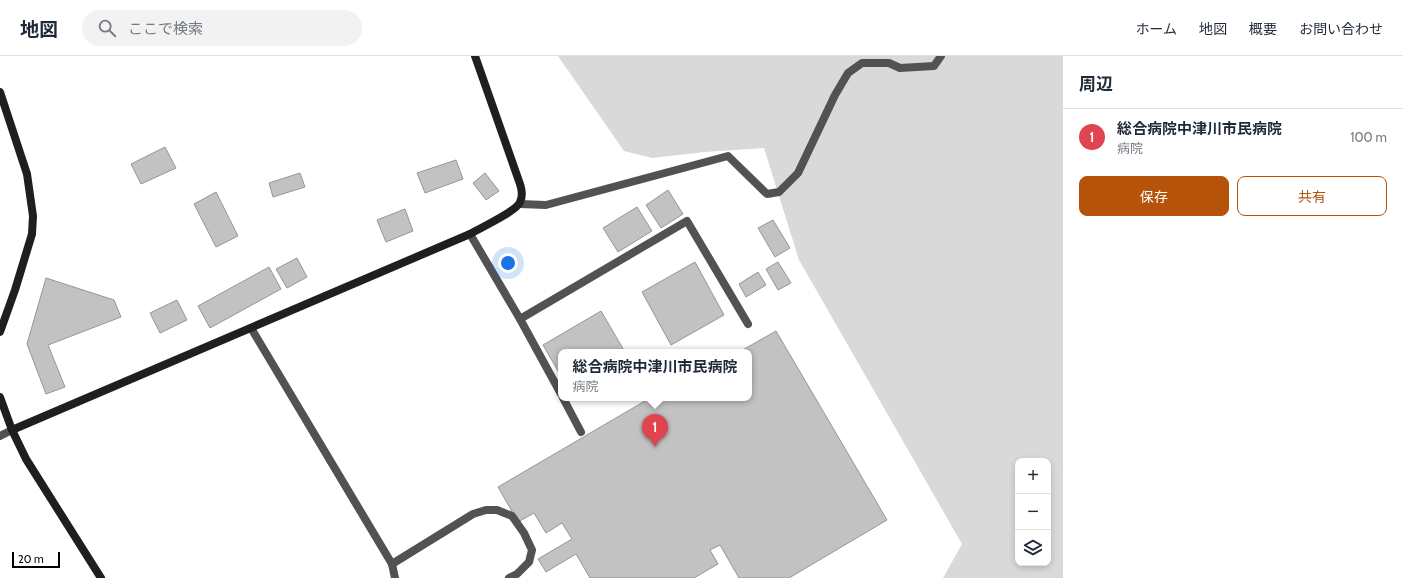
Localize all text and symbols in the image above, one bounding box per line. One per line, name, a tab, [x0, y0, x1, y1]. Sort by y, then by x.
search box	[82, 10, 362, 46]
icon: search	[96, 17, 118, 39]
text: 地図	[20, 18, 58, 41]
text: ここで検索	[128, 20, 203, 38]
text: ホーム	[1135, 20, 1177, 38]
text: 地図	[1199, 20, 1227, 38]
text: 概要	[1249, 20, 1277, 38]
text: お問い合わせ	[1299, 20, 1383, 38]
text: 周辺	[1079, 74, 1113, 94]
text: 総合病院中津川市民病院	[1117, 120, 1282, 138]
text: 1	[1090, 129, 1094, 145]
text: 100 m	[1350, 129, 1387, 145]
text: 病院	[1117, 140, 1143, 156]
button: 保存	[1079, 176, 1229, 216]
button: 共有	[1237, 176, 1387, 216]
your location	[498, 253, 518, 273]
popup	[558, 349, 752, 401]
text: 総合病院中津川市民病院	[572, 358, 738, 376]
text: 病院	[572, 378, 599, 394]
pin: 1	[642, 414, 668, 447]
map controls	[1015, 458, 1051, 566]
button: +	[1015, 458, 1051, 494]
button: −	[1015, 494, 1051, 530]
button: layers	[1015, 530, 1051, 566]
scale bar	[12, 550, 60, 569]
text: 20 m	[18, 552, 44, 566]

